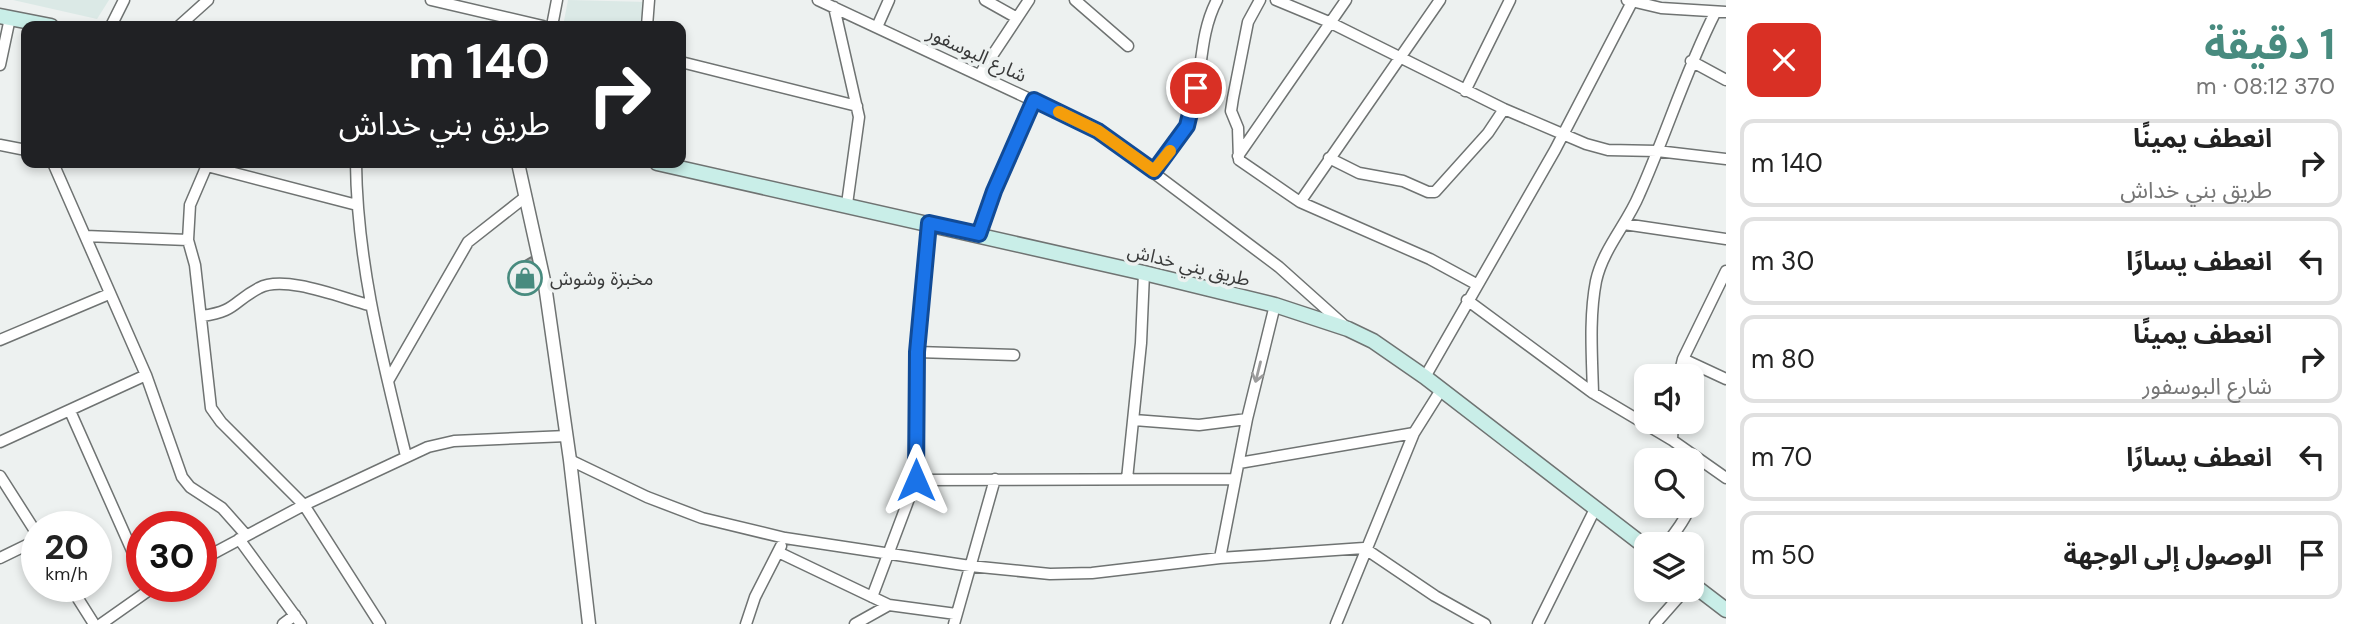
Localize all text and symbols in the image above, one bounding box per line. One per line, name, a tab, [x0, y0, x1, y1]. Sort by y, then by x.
text: 1 دقيقة	[2204, 17, 2335, 72]
street label: شارع البوسفور	[922, 20, 1031, 89]
button: close	[1747, 23, 1821, 97]
text: 140 m	[408, 29, 550, 93]
icon: right	[574, 49, 665, 140]
pin	[1166, 58, 1226, 118]
icon: arrive	[1177, 69, 1215, 107]
text: 370 m · 08:12	[2196, 71, 2335, 101]
text: طريق بني خداش	[339, 103, 550, 145]
text: انعطف يمينًا	[2133, 121, 2272, 155]
icon: right	[2293, 144, 2331, 182]
text: 140 m	[1751, 146, 1823, 180]
text: طريق بني خداش	[2120, 175, 2272, 205]
street label: طريق بني خداش	[1125, 238, 1253, 295]
icon: left	[2293, 242, 2331, 280]
text: 30 m	[1751, 244, 1814, 278]
text: انعطف يسارًا	[2126, 244, 2272, 278]
shop icon: مخبزة وشوش	[506, 259, 544, 297]
place label: مخبزة وشوش	[550, 266, 653, 291]
text: انعطف يمينًا	[2133, 317, 2272, 351]
icon: right	[2293, 340, 2331, 378]
text: 80 m	[1751, 342, 1815, 376]
one-way arrow	[1251, 360, 1264, 382]
map controls	[1634, 364, 1704, 602]
button: sound	[1634, 364, 1704, 434]
text: شارع البوسفور	[2142, 371, 2272, 401]
icon: left	[2293, 438, 2331, 476]
text: 70 m	[1751, 440, 1812, 474]
text: انعطف يسارًا	[2126, 440, 2272, 474]
position arrow	[879, 443, 953, 517]
button: search	[1634, 448, 1704, 518]
speed limit sign: 30	[126, 511, 217, 602]
text: 20	[44, 524, 89, 570]
button: layers	[1634, 532, 1704, 602]
icon: arrive	[2293, 536, 2331, 574]
text: 50 m	[1751, 538, 1815, 572]
text: الوصول إلى الوجهة	[2063, 538, 2272, 572]
text: km/h	[45, 562, 88, 586]

